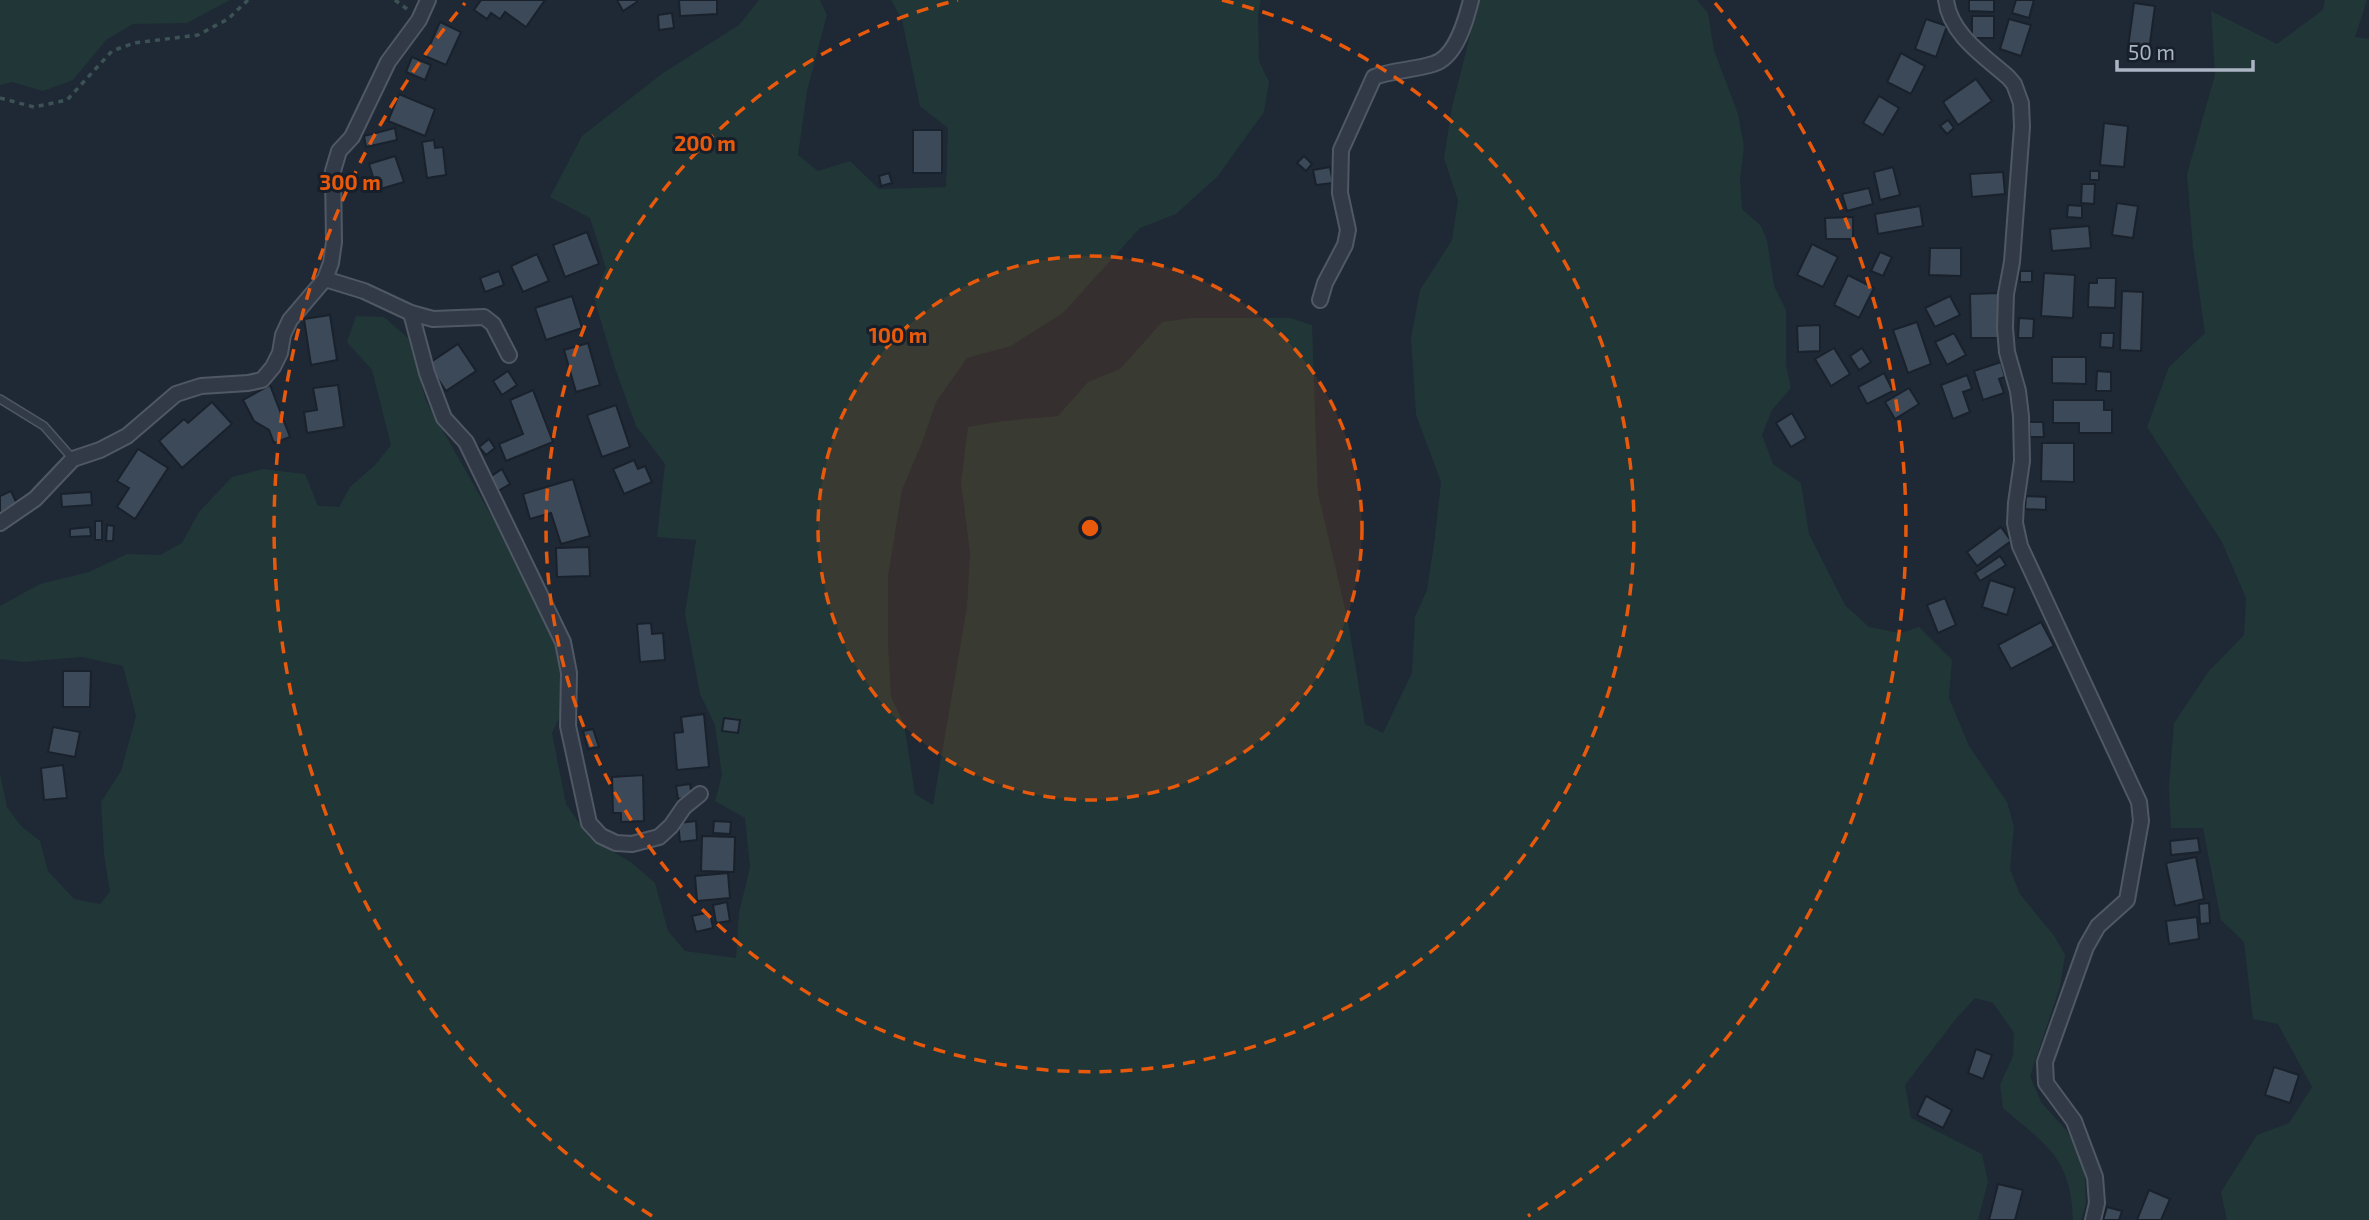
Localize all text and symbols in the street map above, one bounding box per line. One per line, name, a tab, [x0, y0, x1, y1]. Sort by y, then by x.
scale bar	[2117, 28, 2254, 72]
text: 50 m	[2128, 39, 2175, 64]
text: 200 m	[674, 130, 736, 155]
text: 300 m	[319, 169, 381, 194]
text: 100 m	[869, 322, 927, 347]
centre of rings	[1078, 516, 1102, 540]

